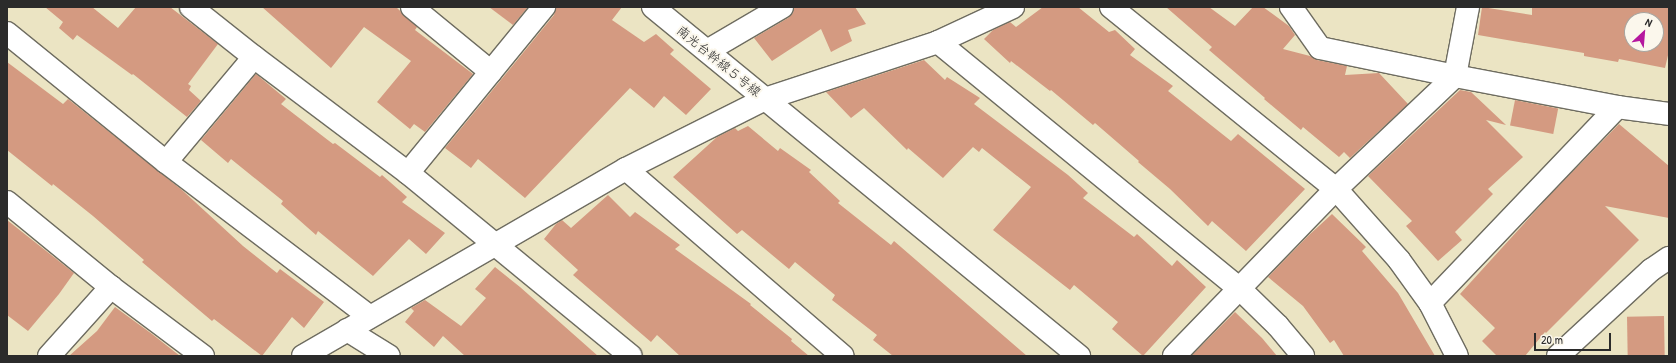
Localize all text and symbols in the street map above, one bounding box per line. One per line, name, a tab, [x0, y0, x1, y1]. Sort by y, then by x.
north arrow	[1624, 12, 1664, 52]
text: N	[1643, 15, 1655, 30]
street label: 南光台幹線５号線	[674, 22, 764, 100]
scale bar	[1536, 325, 1613, 351]
text: 20 m	[1541, 331, 1563, 348]

